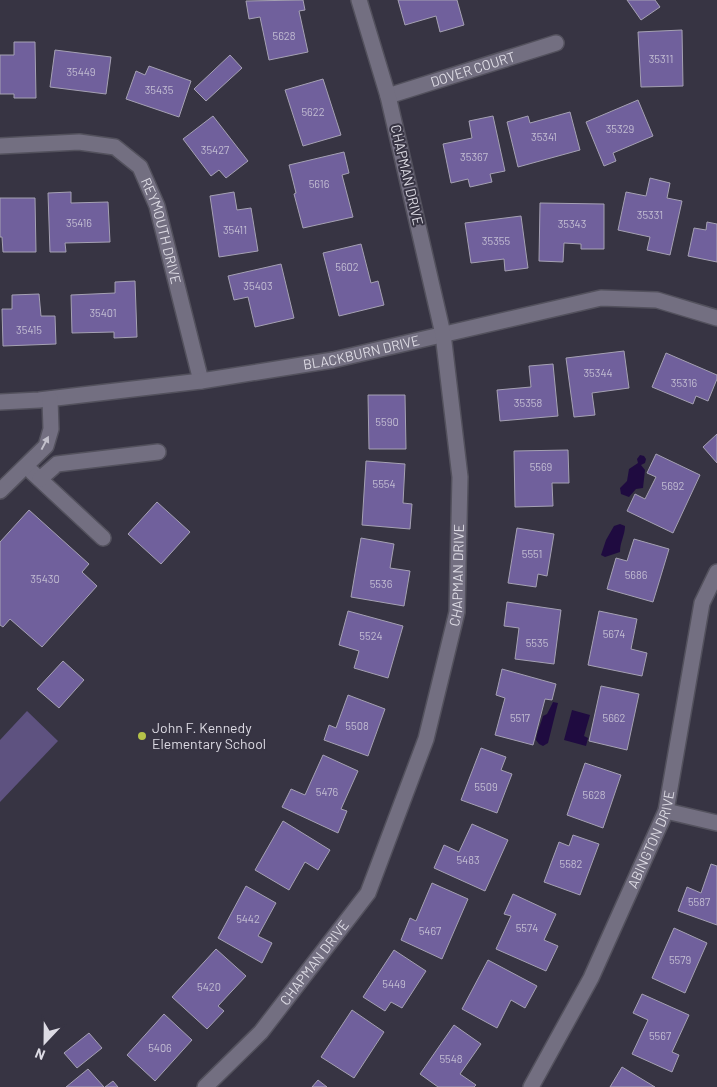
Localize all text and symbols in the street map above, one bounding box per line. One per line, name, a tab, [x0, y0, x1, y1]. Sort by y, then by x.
house number: 5628	[273, 29, 296, 42]
street label: DOVER COURT	[428, 47, 517, 90]
house number: 35311	[649, 52, 673, 65]
house number: 35449	[66, 65, 96, 78]
house number: 35435	[145, 83, 174, 96]
house number: 5622	[301, 105, 325, 118]
house number: 35329	[606, 122, 635, 135]
street label: CHAPMAN DRIVE	[388, 123, 427, 227]
house number: 35341	[531, 130, 557, 143]
house number: 35427	[201, 143, 229, 156]
house number: 35367	[460, 150, 488, 163]
street label: REYMOUTH DRIVE	[138, 175, 185, 286]
house number: 5616	[309, 177, 330, 190]
house number: 35331	[637, 208, 663, 221]
house number: 35416	[66, 216, 92, 229]
house number: 35343	[558, 217, 586, 230]
house number: 35411	[223, 223, 247, 236]
house number: 35355	[482, 234, 510, 247]
house number: 5602	[335, 260, 359, 273]
house number: 35403	[243, 279, 273, 292]
house number: 35401	[89, 306, 117, 319]
house number: 35415	[16, 323, 42, 336]
street label: BLACKBURN DRIVE	[302, 331, 421, 373]
house number: 35344	[583, 366, 613, 379]
house number: 35316	[671, 376, 698, 389]
house number: 35358	[514, 396, 542, 409]
house number: 5590	[375, 415, 399, 428]
one-way arrow	[41, 435, 49, 450]
house number: 5569	[530, 460, 553, 473]
house number: 5554	[372, 477, 396, 490]
house number: 5692	[662, 479, 685, 492]
street label: CHAPMAN DRIVE	[445, 524, 467, 628]
house number: 5551	[522, 547, 542, 560]
house number: 5686	[625, 568, 648, 581]
house number: 35430	[30, 572, 60, 585]
house number: 5536	[370, 577, 393, 590]
house number: 5674	[603, 627, 625, 640]
house number: 5524	[359, 629, 383, 642]
house number: 5535	[526, 636, 549, 649]
house number: 5517	[510, 711, 530, 724]
house number: 5662	[603, 711, 626, 724]
place label: John F. Kennedy Elementary School	[152, 719, 266, 752]
house number: 5508	[345, 719, 369, 732]
marker: John F. Kennedy Elementary School	[136, 730, 148, 742]
house number: 5509	[474, 780, 498, 793]
house number: 5476	[316, 785, 338, 798]
house number: 5628	[583, 788, 606, 801]
street label: ABINGTON DRIVE	[623, 789, 677, 891]
house number: 5483	[456, 853, 480, 866]
house number: 5582	[560, 857, 583, 870]
house number: 5587	[688, 895, 710, 908]
house number: 5442	[236, 912, 260, 925]
street label: CHAPMAN DRIVE	[276, 916, 352, 1008]
house number: 5574	[516, 921, 538, 934]
house number: 5467	[419, 924, 441, 937]
house number: 5579	[669, 953, 691, 966]
house number: 5449	[382, 977, 406, 990]
house number: 5420	[197, 980, 221, 993]
north arrow	[20, 1017, 70, 1067]
house number: 5567	[649, 1029, 671, 1042]
house number: 5406	[148, 1041, 172, 1054]
text: N	[32, 1045, 47, 1064]
house number: 5548	[439, 1052, 463, 1065]

